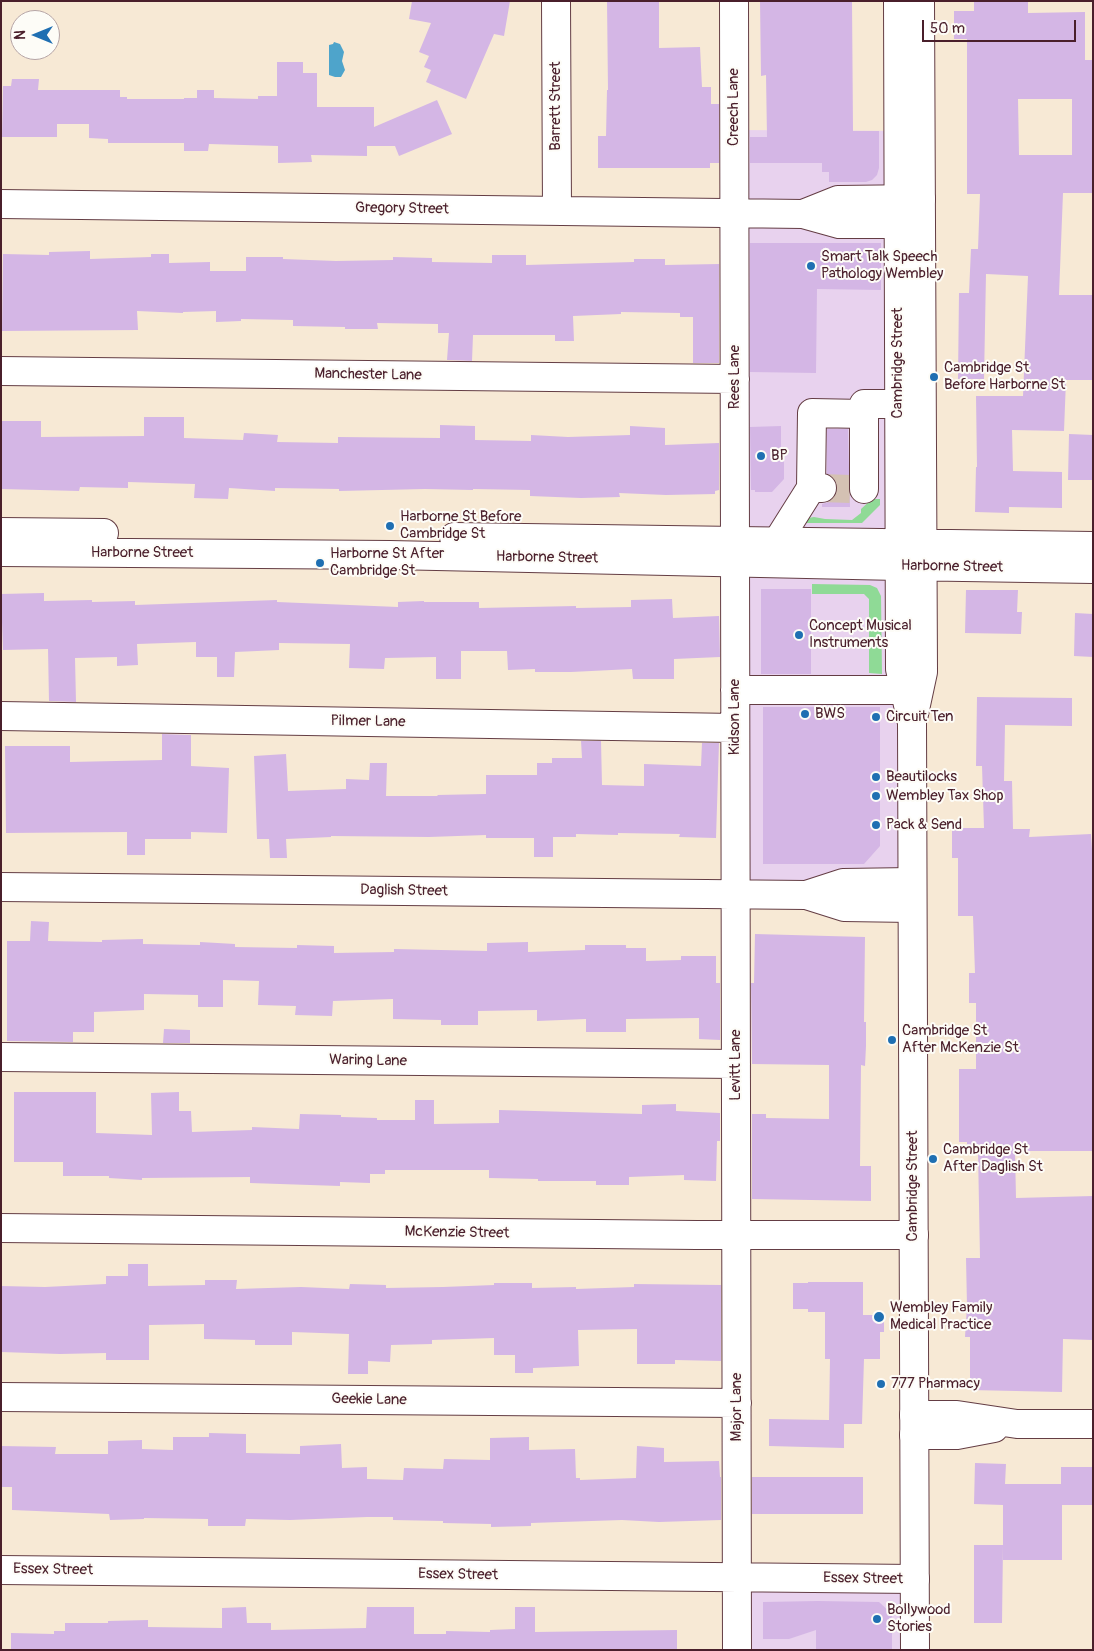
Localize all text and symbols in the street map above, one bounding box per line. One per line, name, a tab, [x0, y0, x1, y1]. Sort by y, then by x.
north arrow	[10, 10, 60, 60]
scale bar	[924, 10, 1078, 42]
text: 50 m	[930, 19, 965, 38]
text: N	[12, 30, 29, 40]
street label: Barrett Street	[547, 61, 565, 151]
street label: Creech Lane	[725, 68, 743, 146]
street label: Gregory Street	[355, 199, 449, 219]
place label: Smart Talk Speech Pathology Wembley	[821, 248, 943, 283]
marker: Smart Talk Speech Pathology Wembley	[805, 260, 817, 272]
street label: Cambridge Street	[889, 307, 907, 419]
street label: Rees Lane	[726, 345, 744, 409]
place label: Cambridge St Before Harborne St	[944, 359, 1065, 394]
street label: Manchester Lane	[314, 365, 422, 385]
marker: Cambridge St Before Harborne St	[928, 371, 940, 383]
place label: BP	[771, 447, 788, 465]
marker: BP	[755, 450, 767, 462]
place label: Harborne St Before Cambridge St	[400, 508, 521, 543]
marker: Harborne St Before Cambridge St	[384, 520, 396, 532]
street label: Harborne Street	[91, 544, 193, 562]
place label: Harborne St After Cambridge St	[330, 545, 444, 580]
street label: Harborne Street	[496, 548, 598, 568]
marker: Harborne St After Cambridge St	[314, 557, 326, 569]
street label: Harborne Street	[901, 557, 1003, 577]
place label: Concept Musical Instruments	[809, 617, 912, 652]
marker: Concept Musical Instruments	[793, 629, 805, 641]
street label: Kidson Lane	[726, 679, 744, 755]
place label: BWS	[815, 705, 845, 723]
marker: BWS	[799, 708, 811, 720]
place label: Circuit Ten	[886, 708, 953, 726]
marker: Circuit Ten	[870, 711, 882, 723]
street label: Pilmer Lane	[330, 712, 406, 732]
place label: Beautilocks	[886, 768, 957, 786]
marker: Beautilocks	[870, 771, 882, 783]
place label: Wembley Tax Shop	[886, 787, 1004, 805]
marker: Wembley Tax Shop	[870, 790, 882, 802]
place label: Pack & Send	[886, 816, 962, 834]
marker: Pack & Send	[870, 819, 882, 831]
street label: Daglish Street	[360, 881, 448, 901]
place label: Cambridge St After McKenzie St	[902, 1022, 1019, 1057]
street label: Levitt Lane	[727, 1029, 745, 1101]
marker: Cambridge St After McKenzie St	[886, 1034, 898, 1046]
street label: Waring Lane	[329, 1051, 407, 1071]
street label: Cambridge Street	[904, 1130, 922, 1242]
place label: Cambridge St After Daglish St	[943, 1141, 1043, 1176]
marker: Cambridge St After Daglish St	[927, 1153, 939, 1165]
street label: McKenzie Street	[404, 1223, 510, 1243]
place label: Wembley Family Medical Practice	[890, 1299, 992, 1334]
marker: Wembley Family Medical Practice	[872, 1310, 886, 1324]
street label: Major Lane	[728, 1373, 746, 1441]
place label: 777 Pharmacy	[891, 1375, 980, 1393]
marker: 777 Pharmacy	[875, 1378, 887, 1390]
street label: Geekie Lane	[331, 1390, 407, 1410]
street label: Essex Street	[13, 1560, 93, 1580]
street label: Essex Street	[418, 1565, 498, 1585]
street label: Essex Street	[823, 1569, 903, 1589]
place label: Bollywood Stories	[887, 1601, 951, 1636]
marker: Bollywood Stories	[871, 1613, 883, 1625]

